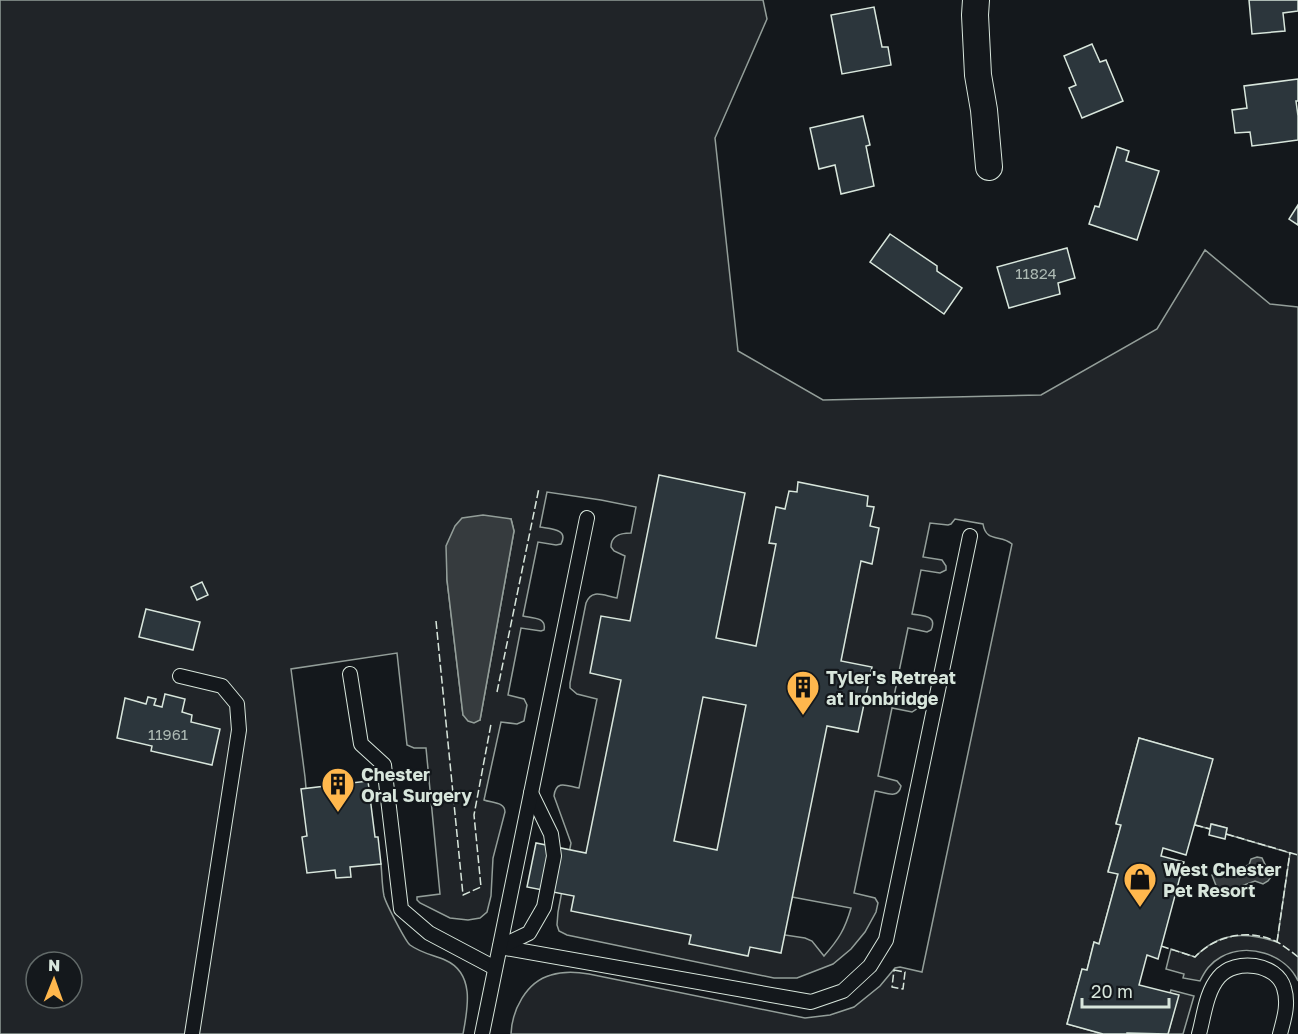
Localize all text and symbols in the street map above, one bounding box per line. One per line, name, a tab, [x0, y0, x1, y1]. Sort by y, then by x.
house number: 11824	[1015, 264, 1057, 282]
place label: Tyler's Retreat at Ironbridge	[826, 666, 956, 709]
building icon: Tyler's Retreat at Ironbridge	[785, 669, 821, 716]
house number: 11961	[148, 725, 188, 743]
place label: Chester Oral Surgery	[361, 763, 472, 806]
building icon: Chester Oral Surgery	[320, 766, 356, 813]
place label: West Chester Pet Resort	[1163, 858, 1282, 901]
shop icon: West Chester Pet Resort	[1122, 861, 1158, 908]
north arrow	[24, 950, 84, 1010]
text: N	[48, 955, 61, 975]
scale bar	[1082, 971, 1169, 1009]
text: 20 m	[1091, 980, 1133, 1002]

